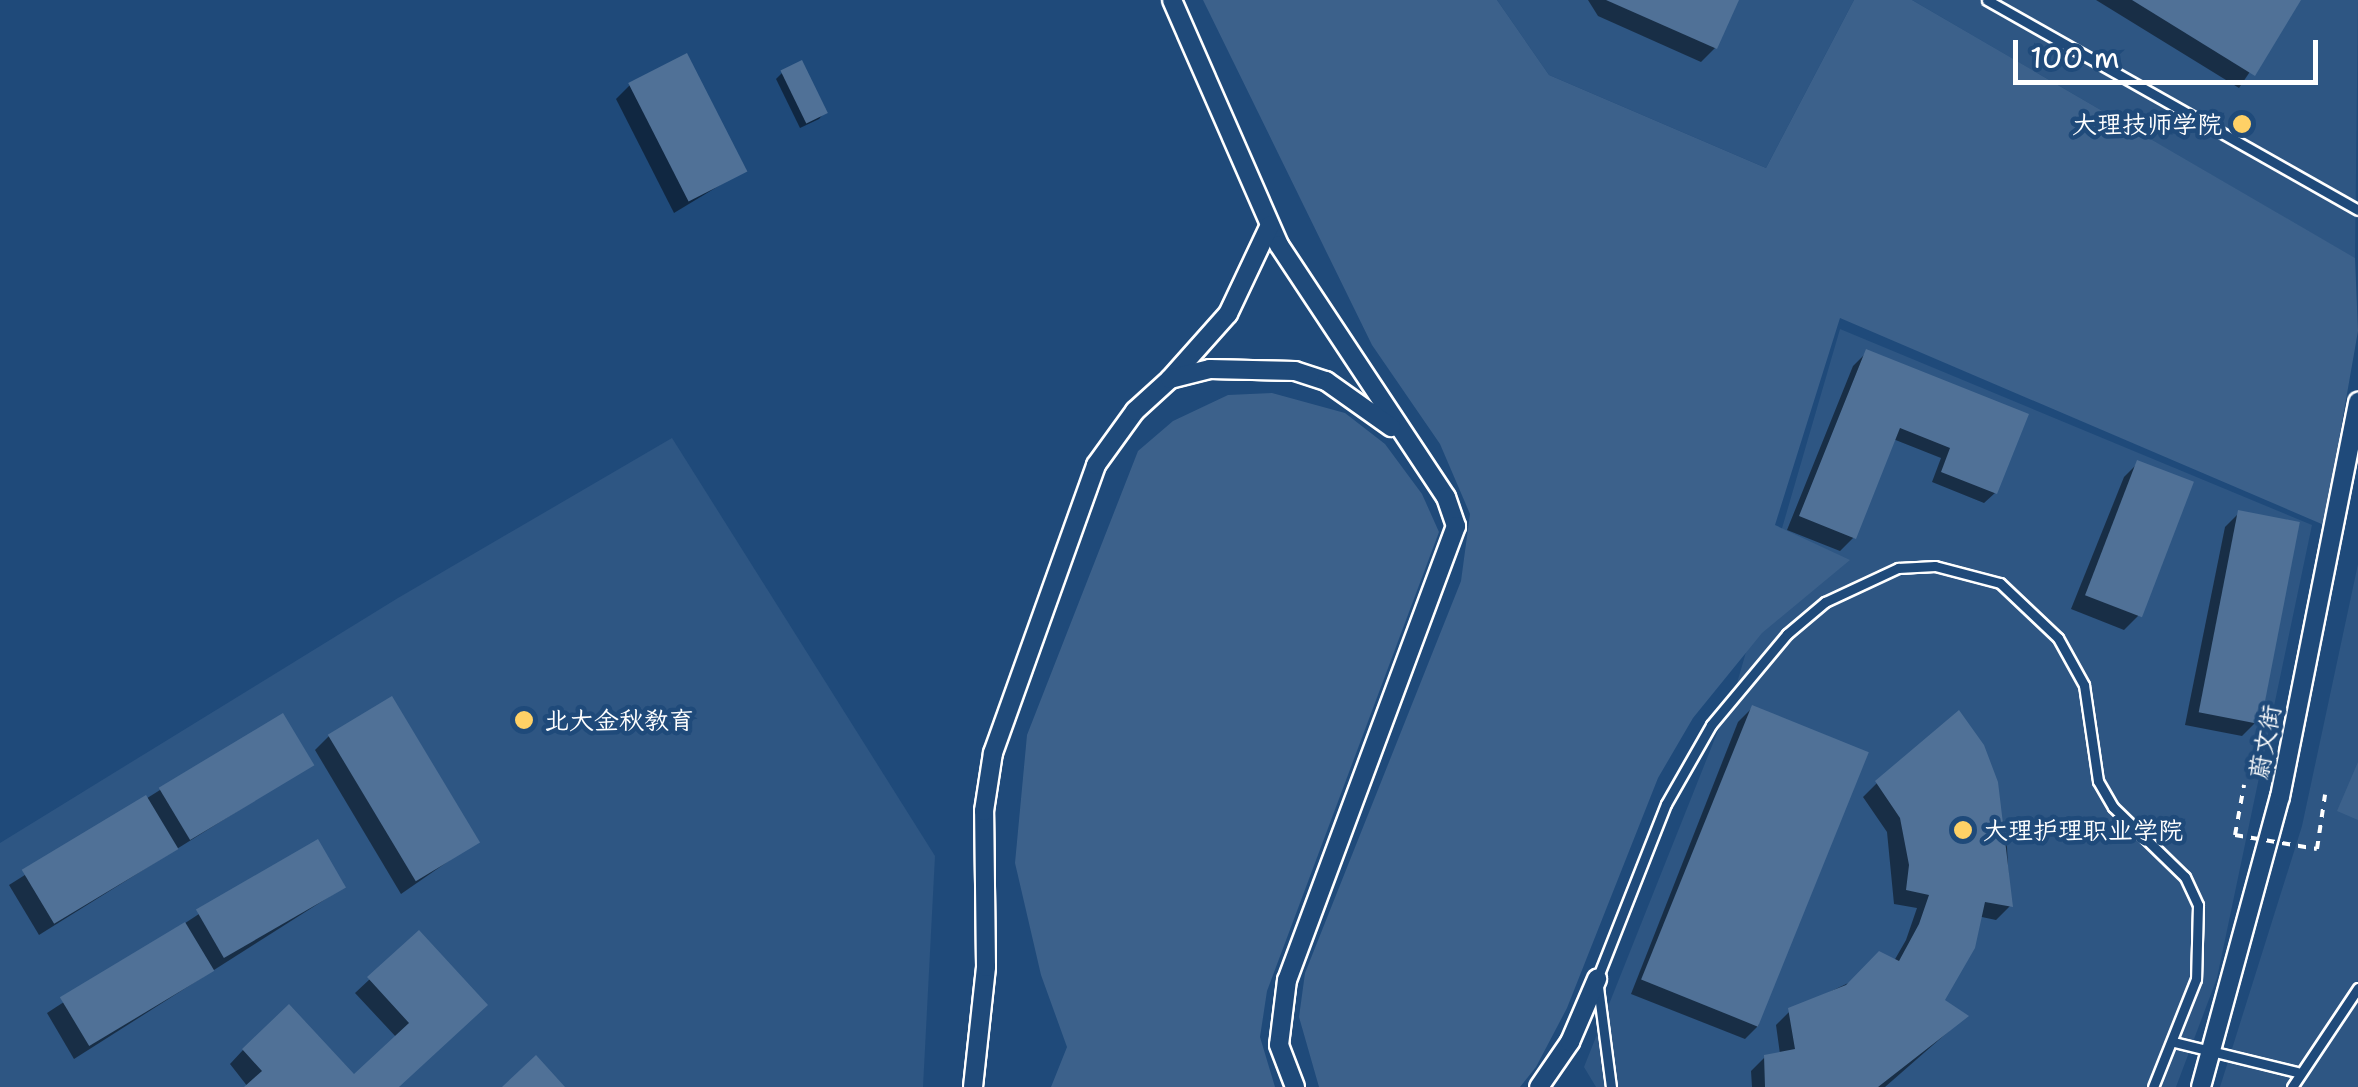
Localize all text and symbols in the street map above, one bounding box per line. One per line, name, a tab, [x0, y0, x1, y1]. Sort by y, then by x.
scale bar	[2018, 20, 2323, 82]
text: 100 m	[2030, 37, 2120, 78]
place label: 大理技师学院	[2072, 109, 2222, 139]
marker: 大理技师学院	[2231, 113, 2253, 135]
street label: 蔚文街	[2243, 702, 2287, 782]
place label: 北大金秋教育	[544, 705, 694, 735]
marker: 北大金秋教育	[513, 709, 535, 731]
place label: 大理护理职业学院	[1983, 815, 2183, 845]
marker: 大理护理职业学院	[1952, 819, 1974, 841]

